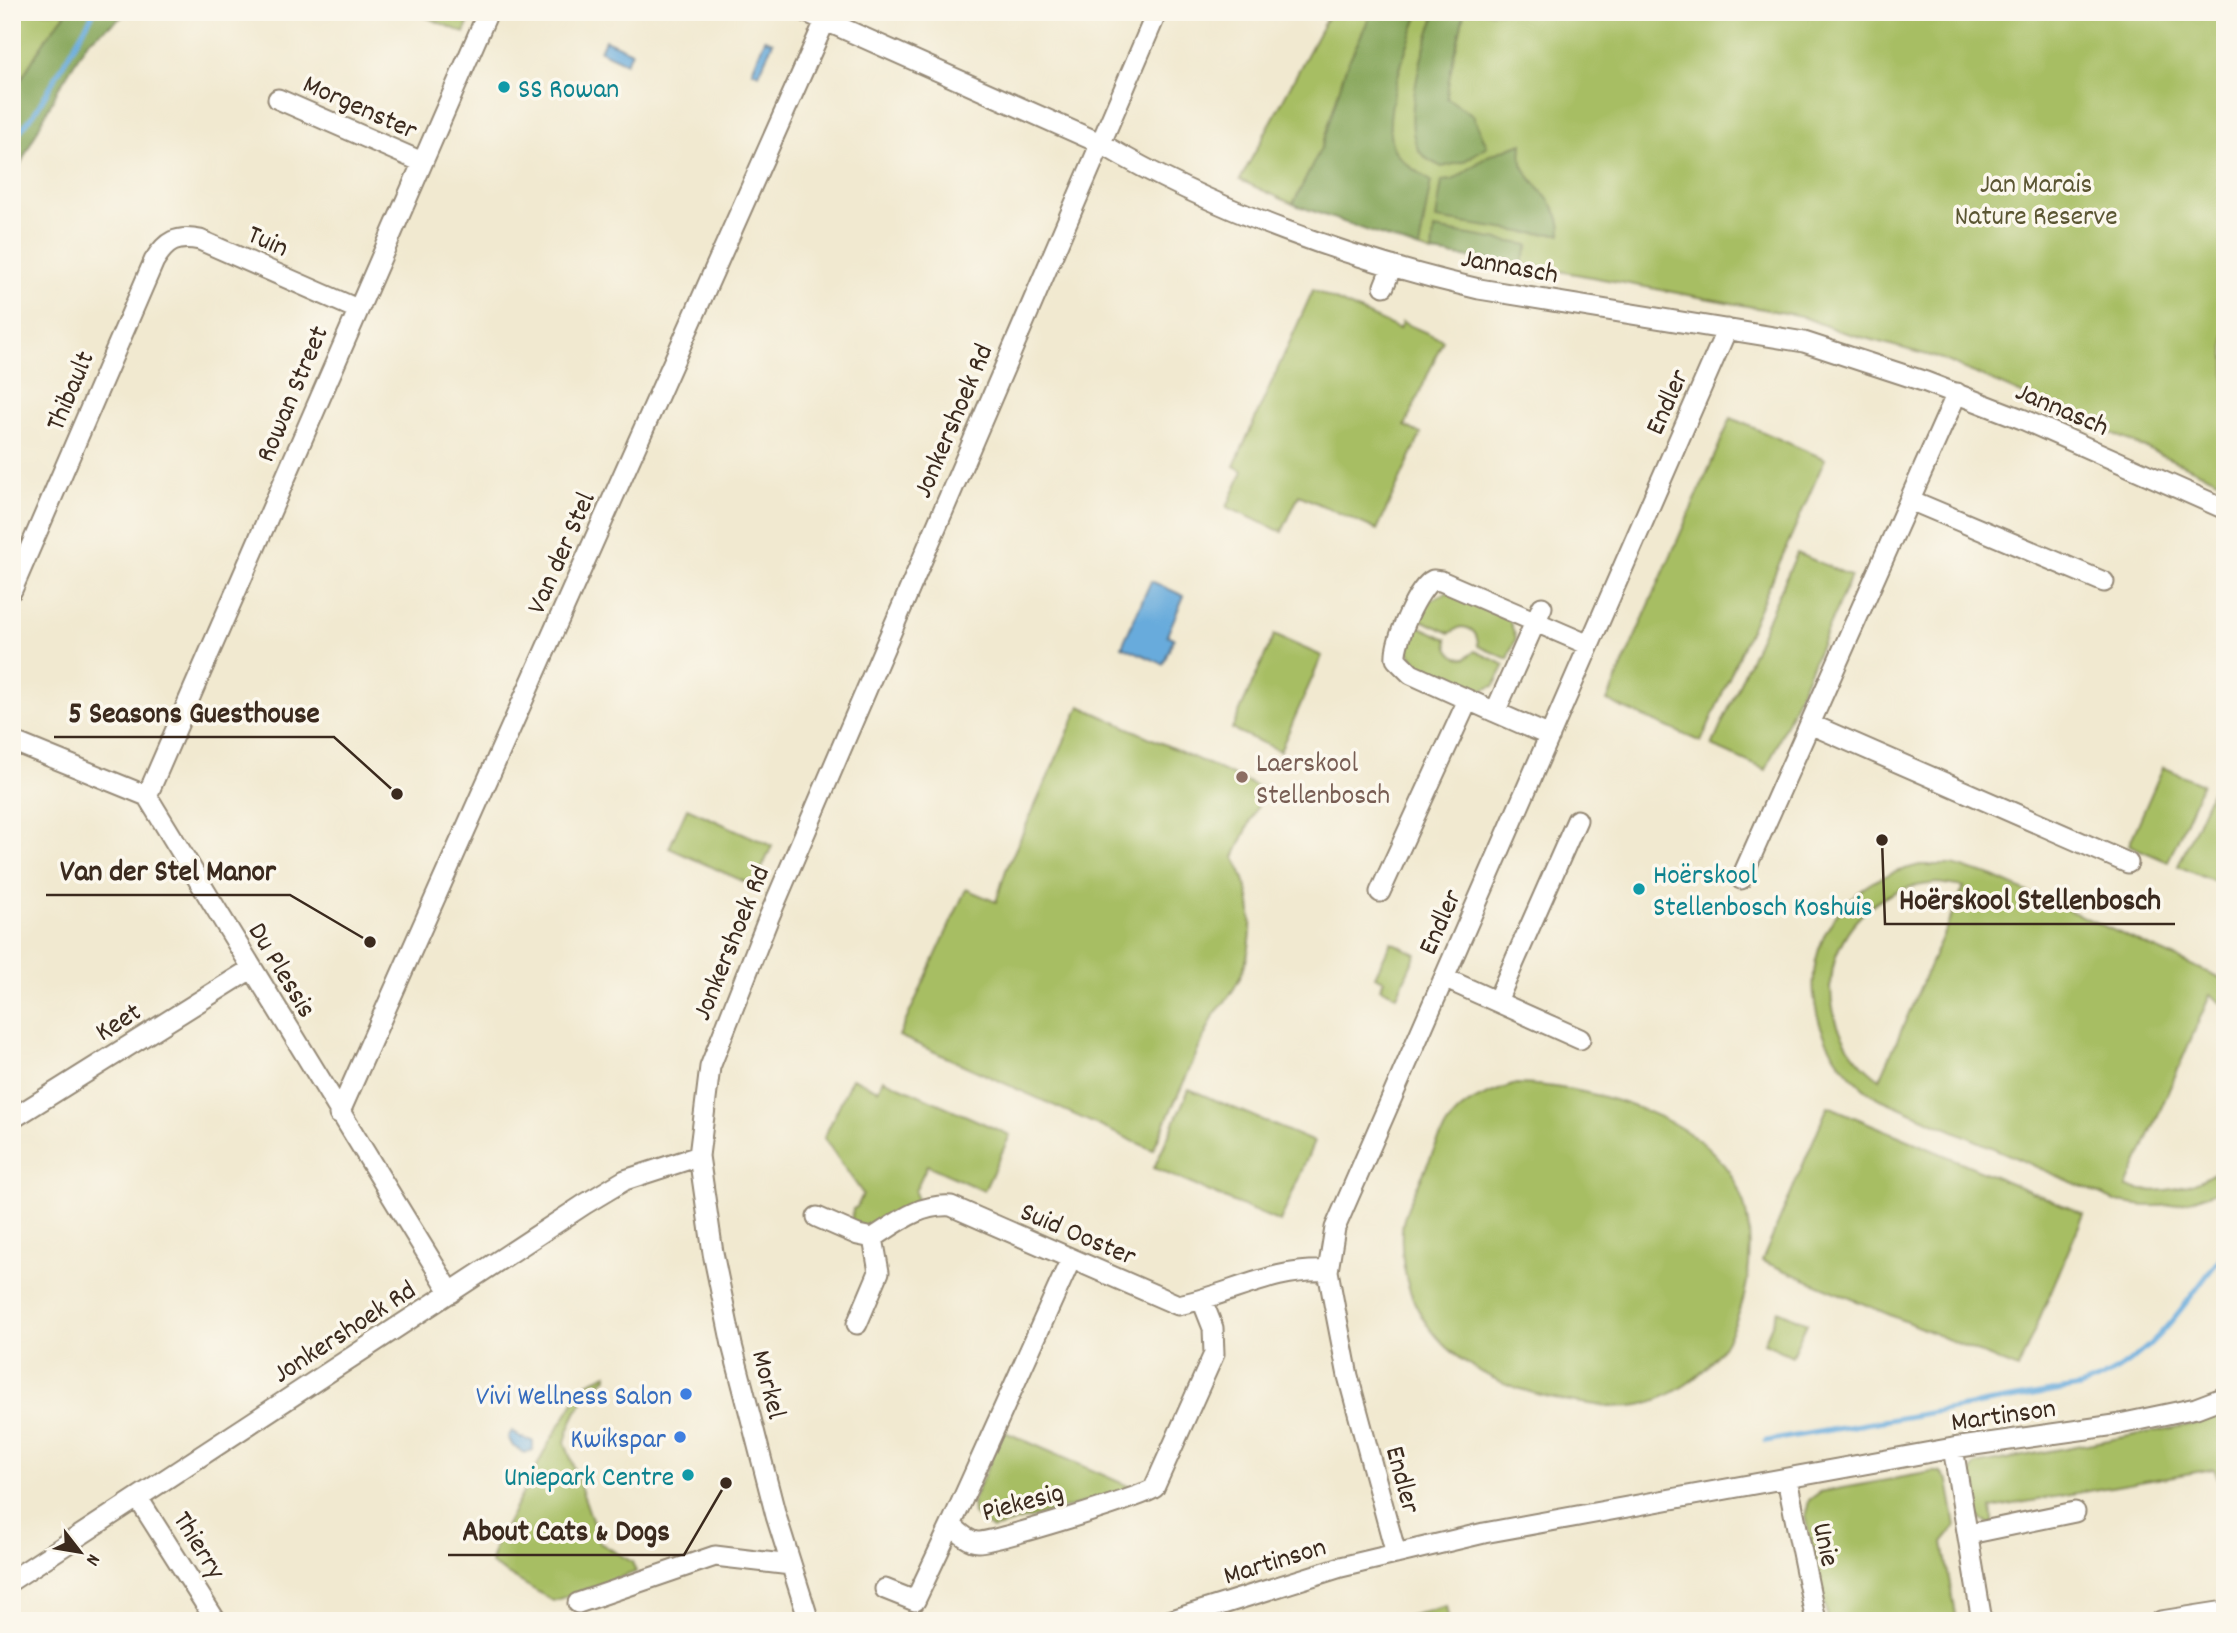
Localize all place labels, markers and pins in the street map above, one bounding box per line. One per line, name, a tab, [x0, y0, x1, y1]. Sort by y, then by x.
place label: SS Rowan	[518, 72, 619, 112]
marker: SS Rowan	[496, 79, 512, 95]
callout: 5 Seasons Guesthouse	[54, 686, 334, 737]
place label: Laerskool Stellenbosch	[1256, 746, 1390, 818]
marker: Laerskool Stellenbosch	[1234, 769, 1250, 785]
callout: Van der Stel Manor	[46, 844, 290, 895]
place label: Hoërskool Stellenbosch Koshuis	[1653, 858, 1872, 930]
callout: Hoërskool Stellenbosch	[1885, 873, 2175, 924]
marker: Hoërskool Stellenbosch Koshuis	[1631, 881, 1647, 897]
place label: Vivi Wellness Salon	[476, 1379, 672, 1419]
marker: Vivi Wellness Salon	[678, 1386, 694, 1402]
place label: Kwikspar	[570, 1422, 667, 1462]
marker: Kwikspar	[672, 1429, 688, 1445]
place label: Uniepark Centre	[504, 1460, 674, 1500]
marker: Uniepark Centre	[680, 1467, 696, 1483]
callout: About Cats & Dogs	[448, 1504, 684, 1555]

